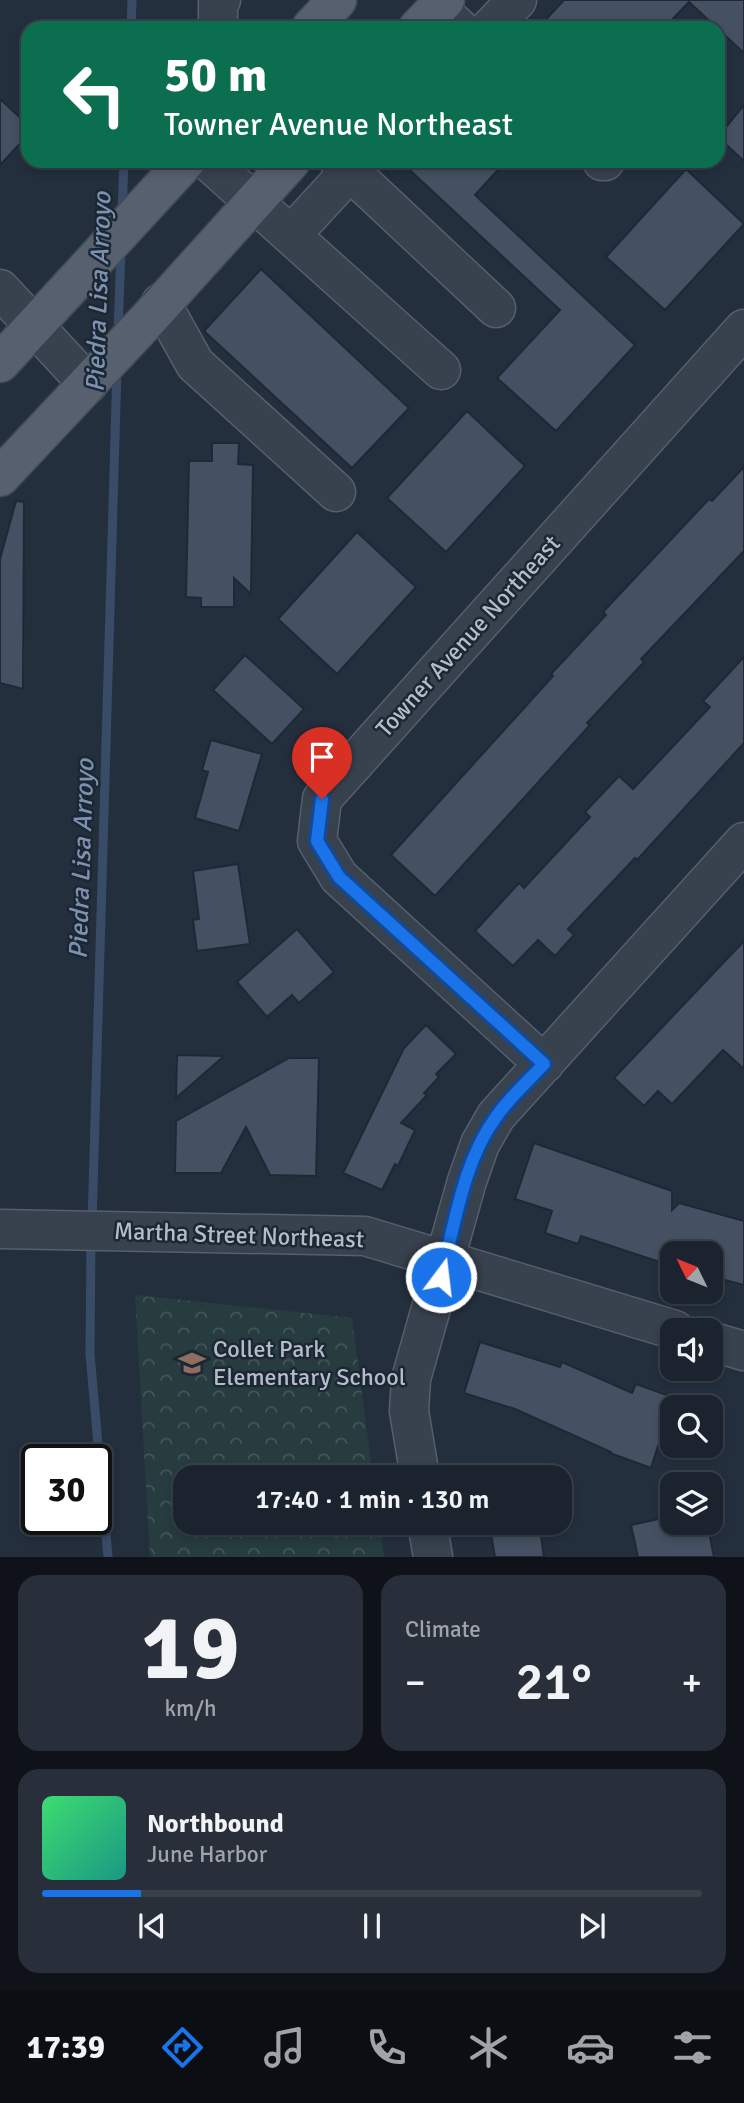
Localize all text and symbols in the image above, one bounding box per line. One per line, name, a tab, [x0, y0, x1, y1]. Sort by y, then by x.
text: 50 m	[164, 45, 267, 105]
icon: left	[49, 49, 140, 140]
text: Towner Avenue Northeast	[164, 105, 513, 144]
water label: Piedra Lisa Arroyo	[80, 190, 119, 393]
street label: Towner Avenue Northeast	[369, 529, 567, 743]
pin	[292, 727, 352, 799]
icon: arrive	[303, 738, 341, 776]
water label: Piedra Lisa Arroyo	[63, 757, 102, 960]
street label: Martha Street Northeast	[113, 1216, 365, 1254]
position arrow	[404, 1240, 478, 1314]
north arrow	[660, 1241, 723, 1304]
map controls	[660, 1241, 723, 1535]
button: sound	[660, 1318, 723, 1381]
place label: Collet Park Elementary School	[213, 1334, 406, 1392]
school or university icon: Collet Park Elementary School	[177, 1348, 207, 1378]
button: search	[660, 1395, 723, 1458]
speed limit sign: 30	[21, 1444, 112, 1535]
button: layers	[660, 1472, 723, 1535]
text: 17:40 · 1 min · 130 m	[256, 1484, 489, 1516]
text: 19	[141, 1592, 240, 1705]
text: Climate	[405, 1615, 481, 1644]
text: 21°	[515, 1650, 592, 1714]
text: −	[405, 1659, 426, 1706]
text: +	[681, 1659, 702, 1706]
text: km/h	[164, 1694, 217, 1723]
text: Northbound	[147, 1808, 284, 1840]
text: June Harbor	[147, 1840, 267, 1869]
icon: previous	[133, 1907, 171, 1945]
icon: pause	[353, 1907, 391, 1945]
icon: next	[573, 1907, 611, 1945]
icon: directions	[158, 2023, 207, 2072]
icon: music	[260, 2023, 309, 2072]
icon: phone	[362, 2023, 411, 2072]
icon: climate	[464, 2023, 513, 2072]
icon: car	[566, 2023, 615, 2072]
icon: filters	[668, 2023, 717, 2072]
text: 17:39	[27, 2028, 105, 2067]

